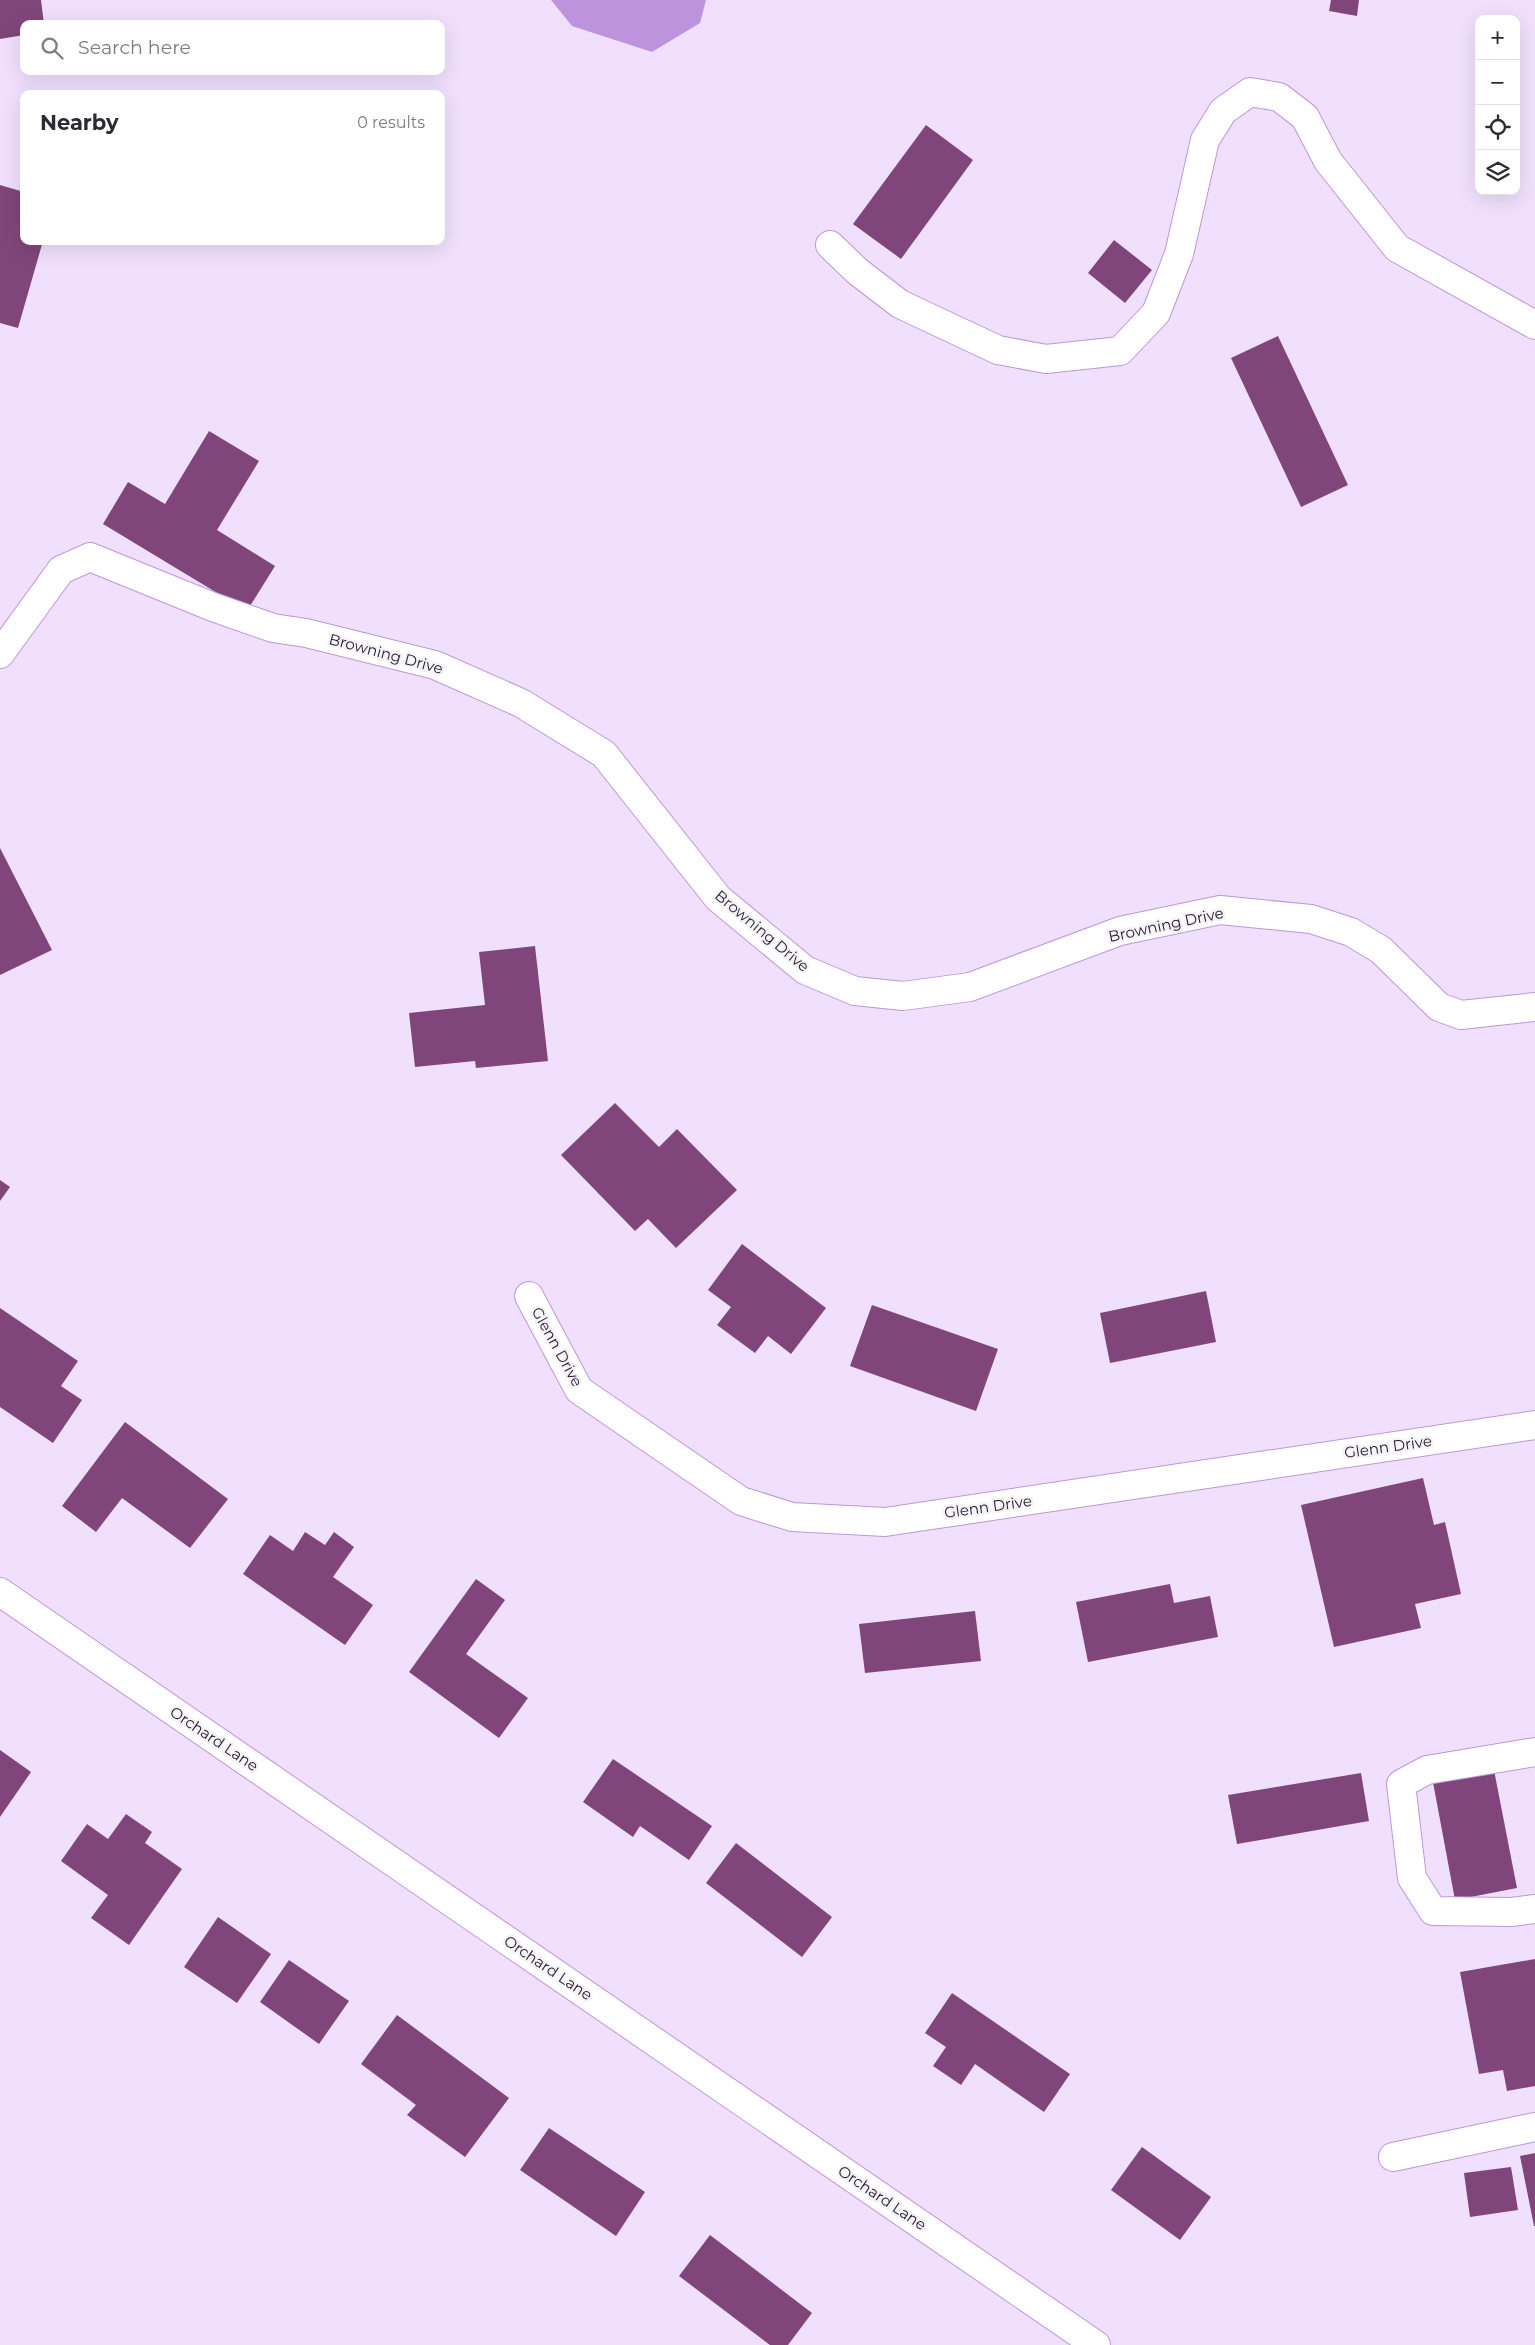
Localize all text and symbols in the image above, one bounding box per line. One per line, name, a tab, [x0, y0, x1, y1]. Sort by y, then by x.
map controls	[1475, 15, 1520, 195]
button: +	[1475, 15, 1520, 60]
search box	[20, 20, 445, 75]
icon: search	[38, 34, 66, 62]
text: Search here	[78, 36, 191, 59]
button: −	[1475, 60, 1520, 105]
button: locate	[1475, 105, 1520, 150]
text: Nearby	[40, 110, 119, 135]
text: 0 results	[357, 113, 425, 132]
button: layers	[1475, 150, 1520, 195]
street label: Browning Drive	[327, 629, 445, 678]
street label: Browning Drive	[711, 886, 813, 976]
street label: Browning Drive	[1107, 903, 1225, 946]
street label: Glenn Drive	[528, 1304, 587, 1390]
street label: Glenn Drive	[1343, 1431, 1433, 1462]
street label: Glenn Drive	[943, 1491, 1033, 1522]
street label: Orchard Lane	[166, 1702, 262, 1775]
street label: Orchard Lane	[500, 1931, 596, 2004]
street label: Orchard Lane	[834, 2161, 930, 2234]

